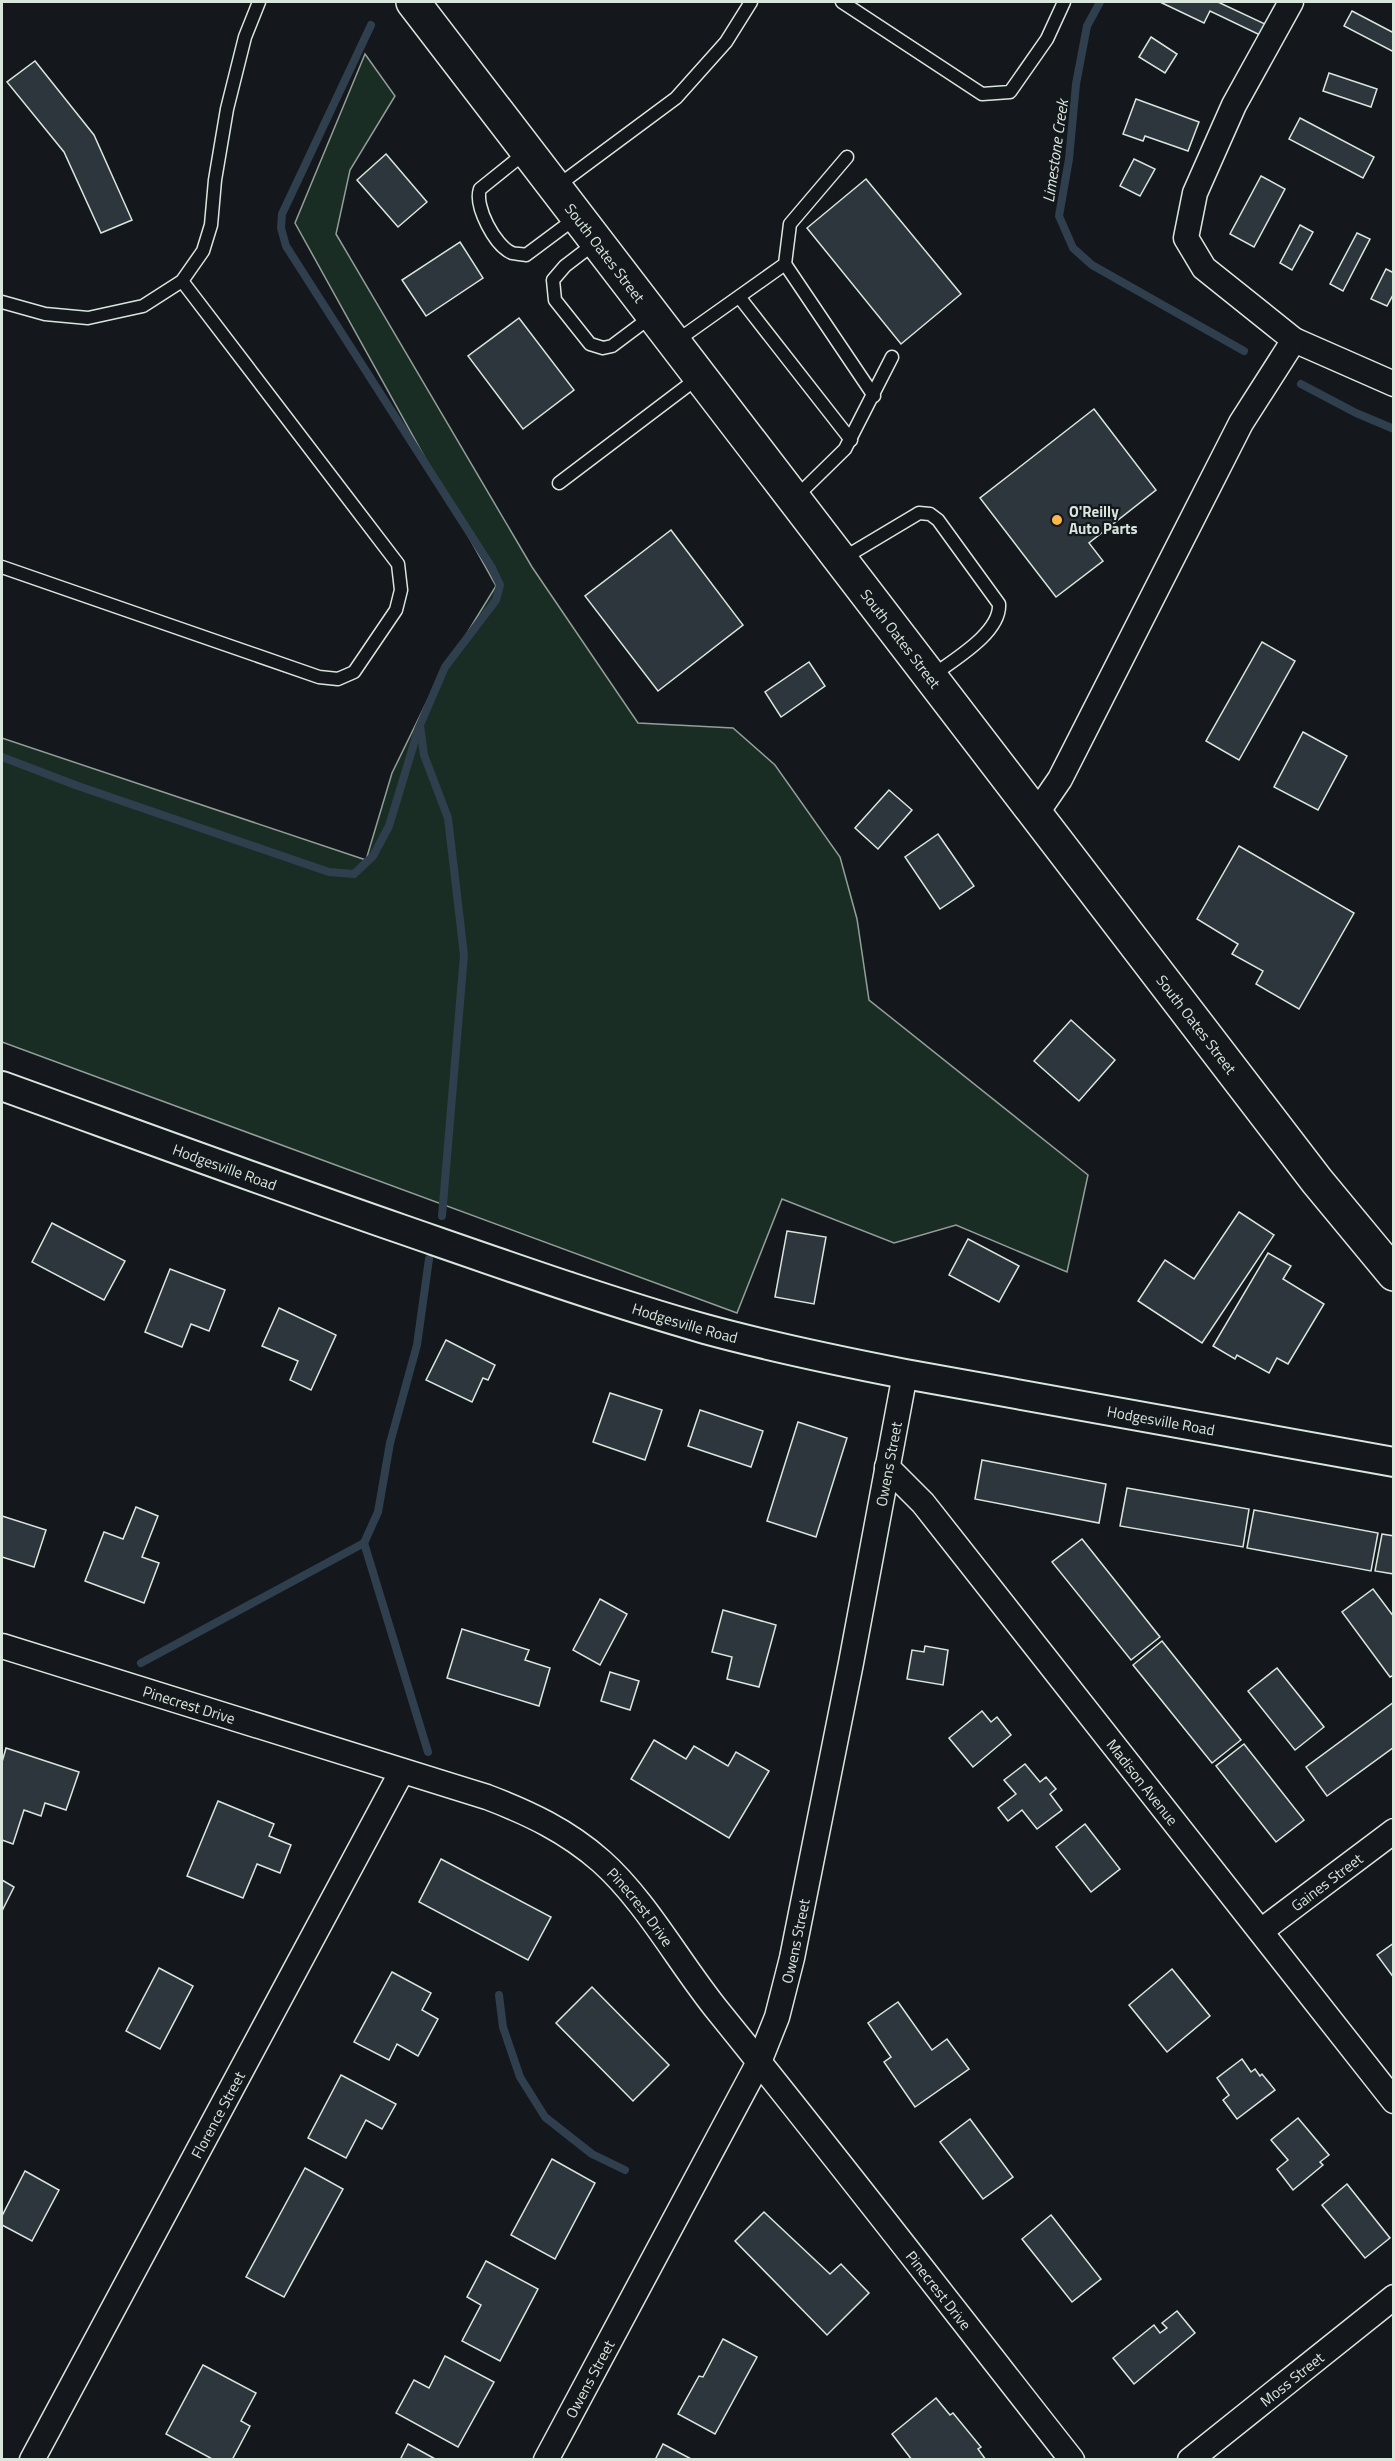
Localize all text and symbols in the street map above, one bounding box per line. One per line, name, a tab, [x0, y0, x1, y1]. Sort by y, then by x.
water label: Limestone Creek	[1036, 96, 1074, 204]
street label: South Oates Street	[560, 198, 651, 308]
place label: O'Reilly Auto Parts	[1069, 500, 1138, 540]
marker: O'Reilly Auto Parts	[1050, 513, 1064, 527]
street label: South Oates Street	[855, 584, 947, 694]
street label: South Oates Street	[1151, 970, 1243, 1079]
street label: Hodgesville Road	[170, 1137, 280, 1196]
street label: Hodgesville Road	[629, 1296, 740, 1349]
street label: Hodgesville Road	[1105, 1399, 1217, 1441]
street label: Owens Street	[869, 1419, 908, 1508]
street label: Pinecrest Drive	[140, 1679, 238, 1729]
street label: Madison Avenue	[1101, 1734, 1184, 1830]
street label: Gaines Street	[1286, 1847, 1368, 1916]
street label: Pinecrest Drive	[602, 1862, 679, 1951]
street label: Owens Street	[775, 1896, 815, 1986]
street label: Florence Street	[185, 2066, 251, 2162]
street label: Pinecrest Drive	[901, 2245, 977, 2335]
street label: Owens Street	[559, 2335, 620, 2422]
street label: Moss Street	[1255, 2346, 1329, 2412]

